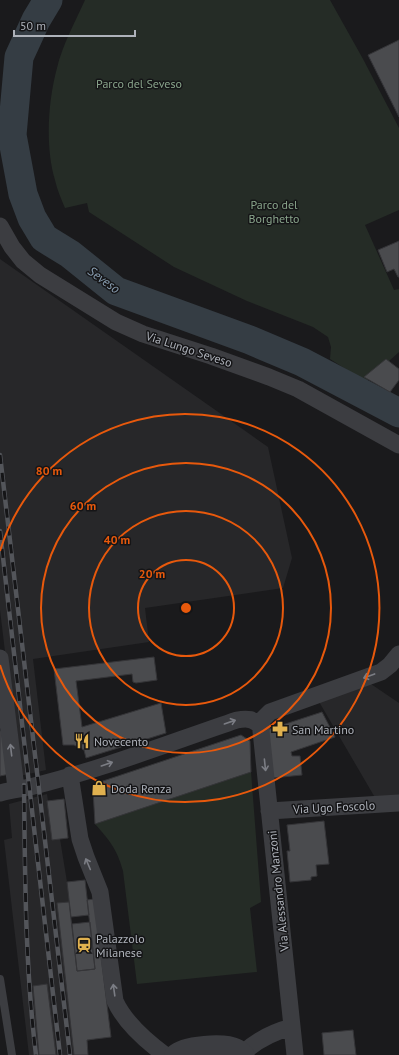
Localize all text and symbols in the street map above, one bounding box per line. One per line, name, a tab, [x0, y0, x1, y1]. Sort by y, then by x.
scale bar	[14, 12, 135, 38]
text: 50 m	[20, 18, 46, 33]
park label: Parco del Seveso	[96, 76, 182, 91]
park label: Parco del Borghetto	[248, 197, 300, 226]
water label: Seveso	[85, 263, 124, 298]
street label: Via Lungo Seveso	[143, 328, 234, 370]
text: 80 m	[36, 463, 62, 478]
text: 60 m	[70, 498, 96, 513]
text: 40 m	[104, 532, 130, 547]
text: 20 m	[139, 566, 165, 581]
centre of rings	[179, 601, 193, 615]
one-way arrow	[363, 673, 375, 681]
one-way arrow	[224, 718, 236, 726]
pharmacy icon: San Martino	[271, 720, 289, 738]
place label: San Martino	[292, 722, 354, 737]
restaurant icon: Novecento	[73, 732, 91, 750]
place label: Novecento	[94, 734, 148, 749]
one-way arrow	[7, 744, 15, 757]
one-way arrow	[261, 758, 269, 771]
one-way arrow	[101, 760, 114, 767]
shop icon: Doda Renza	[90, 779, 108, 797]
place label: Doda Renza	[111, 781, 171, 796]
street label: Via Ugo Foscolo	[292, 797, 375, 817]
street label: Via Alessandro Manzoni	[264, 830, 292, 953]
one-way arrow	[84, 858, 92, 870]
place label: Palazzolo Milanese	[96, 931, 145, 960]
station icon: Palazzolo Milanese	[75, 936, 93, 954]
one-way arrow	[110, 984, 118, 997]

